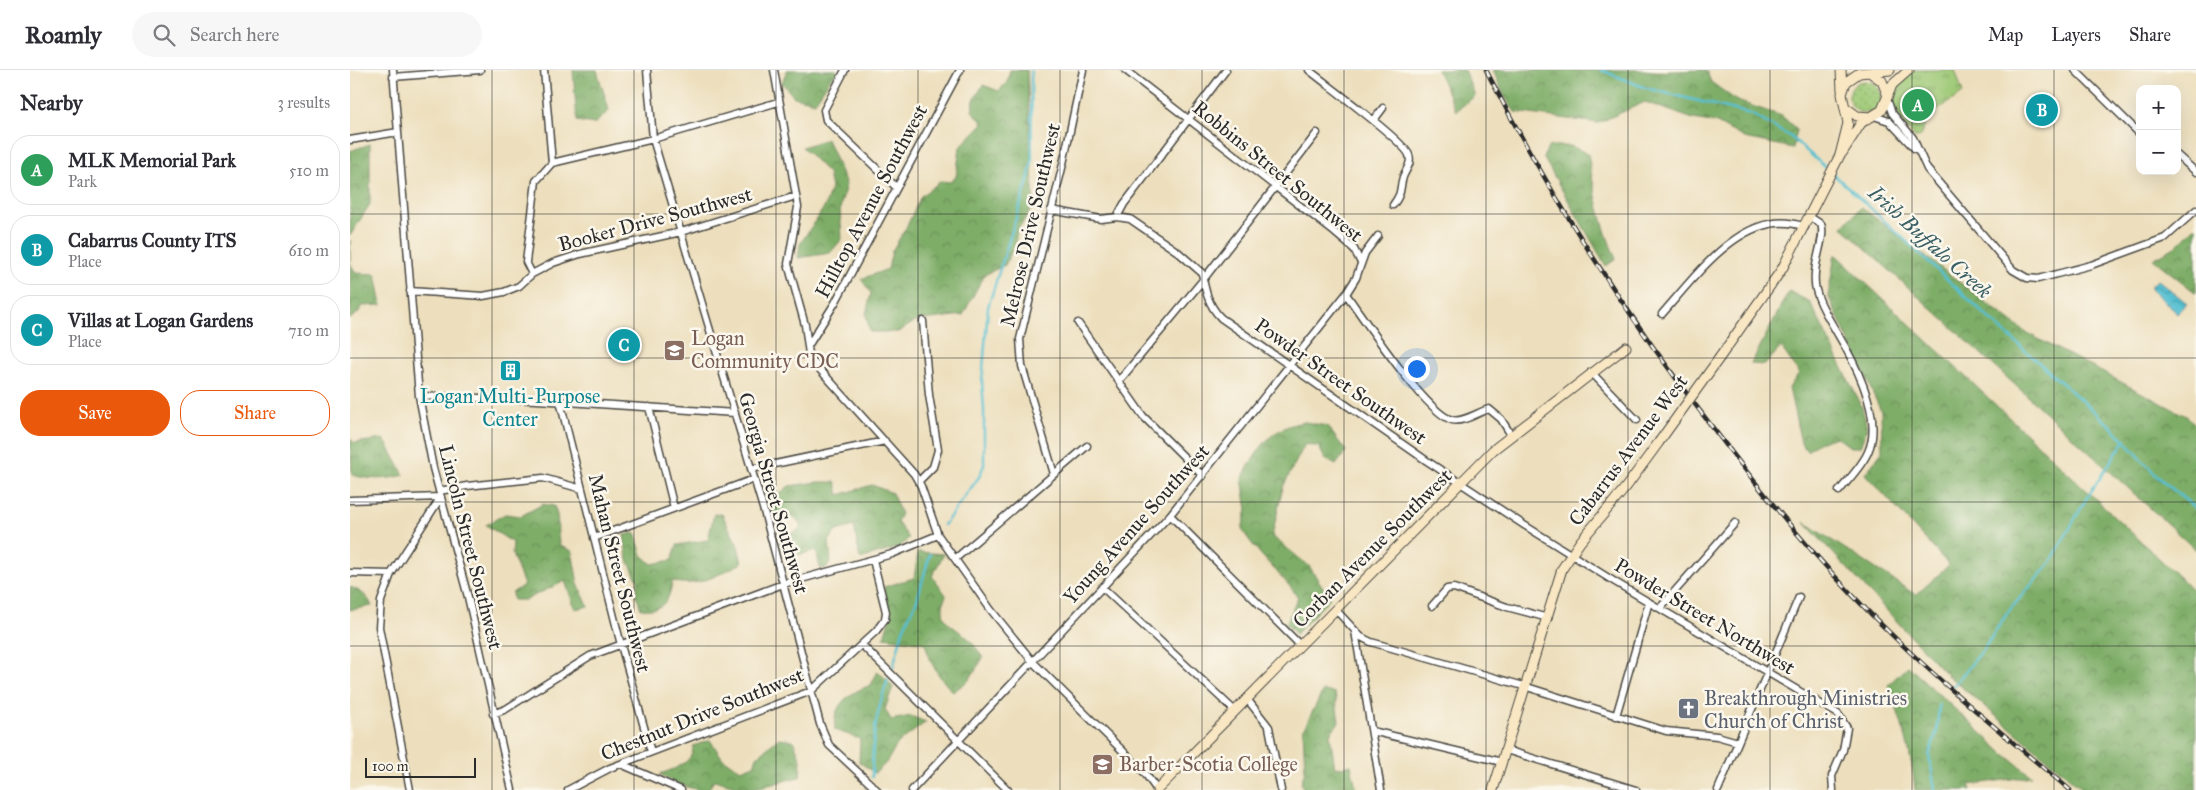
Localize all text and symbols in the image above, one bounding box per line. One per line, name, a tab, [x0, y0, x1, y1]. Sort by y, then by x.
search box	[132, 12, 482, 57]
text: Roamly	[25, 20, 102, 50]
icon: search	[150, 21, 178, 49]
text: Search here	[190, 23, 280, 46]
text: Map	[1988, 24, 2023, 46]
text: Layers	[2051, 24, 2101, 46]
text: Share	[2129, 24, 2171, 46]
map controls	[2136, 85, 2181, 175]
button: +	[2136, 85, 2181, 130]
pin: A	[1902, 86, 1934, 124]
text: Nearby	[20, 90, 83, 116]
pin: B	[2026, 91, 2058, 129]
text: 3 results	[277, 93, 330, 112]
street label: Robbins Street Southwest	[1188, 95, 1368, 247]
street label: Hilltop Avenue Southwest	[810, 100, 932, 302]
street label: Melrose Drive Southwest	[995, 121, 1065, 329]
button: −	[2136, 130, 2181, 175]
text: MLK Memorial Park	[68, 149, 236, 172]
text: A	[32, 161, 42, 180]
text: 510 m	[289, 161, 329, 180]
text: Park	[68, 172, 97, 191]
water label: Irish Buffalo Creek	[1861, 179, 1997, 306]
street label: Booker Drive Southwest	[556, 182, 754, 256]
text: Cabarrus County ITS	[68, 229, 237, 252]
text: B	[32, 241, 42, 260]
text: 610 m	[288, 241, 329, 260]
text: Place	[68, 252, 102, 271]
text: Villas at Logan Gardens	[68, 309, 253, 332]
street label: Powder Street Southwest	[1250, 313, 1432, 449]
text: C	[32, 321, 42, 340]
text: 710 m	[288, 321, 329, 340]
pin: C	[608, 326, 640, 364]
place label: Logan Community CDC	[691, 326, 839, 373]
text: Place	[68, 332, 102, 351]
school or university icon: Logan Community CDC	[663, 338, 687, 362]
your location	[1404, 356, 1430, 382]
building icon: Logan Multi-Purpose Center	[498, 358, 522, 382]
street label: Cabarrus Avenue West	[1563, 370, 1693, 530]
place label: Logan Multi-Purpose Center	[420, 384, 600, 431]
button: Save	[20, 390, 170, 436]
button: Share	[180, 390, 330, 436]
street label: Georgia Street Southwest	[733, 390, 814, 597]
street label: Young Avenue Southwest	[1058, 439, 1215, 610]
street label: Lincoln Street Southwest	[434, 442, 508, 652]
street label: Corban Avenue Southwest	[1288, 464, 1456, 632]
street label: Mahan Street Southwest	[584, 471, 656, 675]
street label: Powder Street Northwest	[1610, 553, 1800, 679]
street label: Chestnut Drive Southwest	[597, 662, 807, 766]
place label: Breakthrough Ministries Church of Christ	[1704, 686, 1907, 733]
church icon: Breakthrough Ministries Church of Christ	[1676, 697, 1700, 721]
school or university icon: Barber-Scotia College	[1091, 752, 1115, 776]
place label: Barber-Scotia College	[1119, 752, 1298, 777]
scale bar	[365, 755, 476, 778]
text: 100 m	[372, 758, 409, 775]

